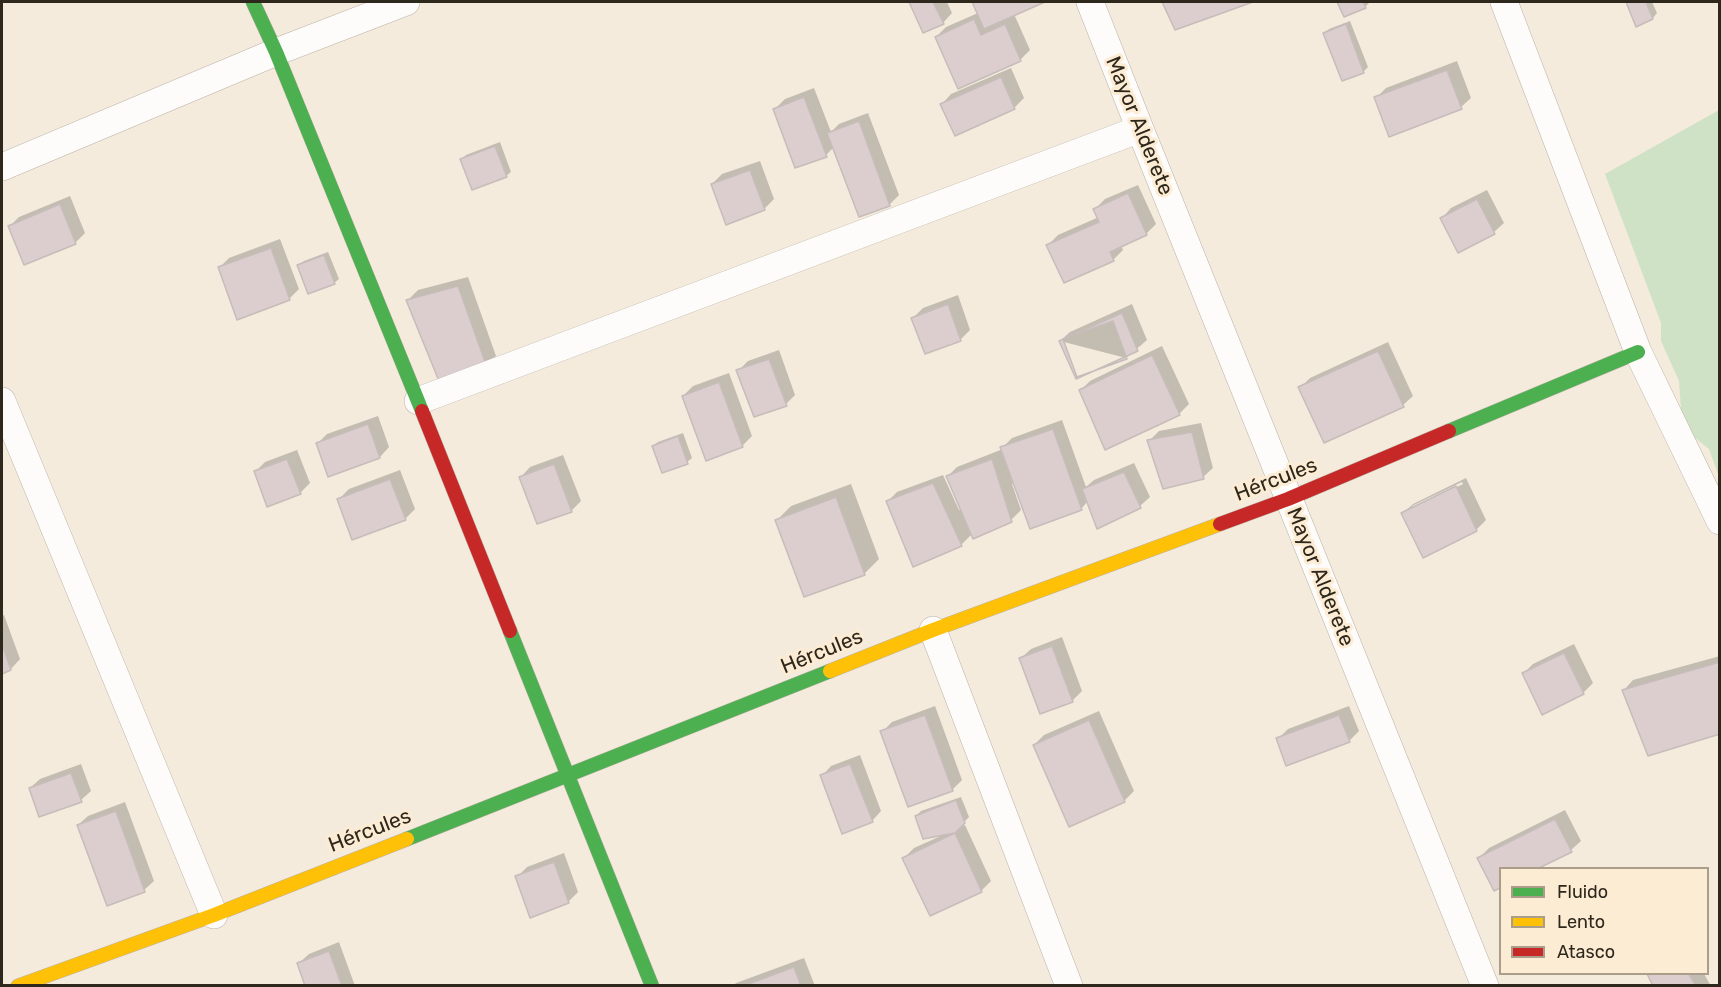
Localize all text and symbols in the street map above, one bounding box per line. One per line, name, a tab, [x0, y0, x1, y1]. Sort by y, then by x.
street label: Mayor Alderete	[1100, 53, 1178, 199]
street label: Hércules	[1231, 453, 1321, 507]
street label: Mayor Alderete	[1281, 504, 1359, 650]
street label: Hércules	[777, 624, 867, 680]
street label: Hércules	[325, 804, 415, 858]
legend	[1499, 867, 1709, 975]
text: Fluido	[1557, 881, 1608, 903]
text: Lento	[1557, 911, 1605, 933]
text: Atasco	[1557, 941, 1615, 963]

